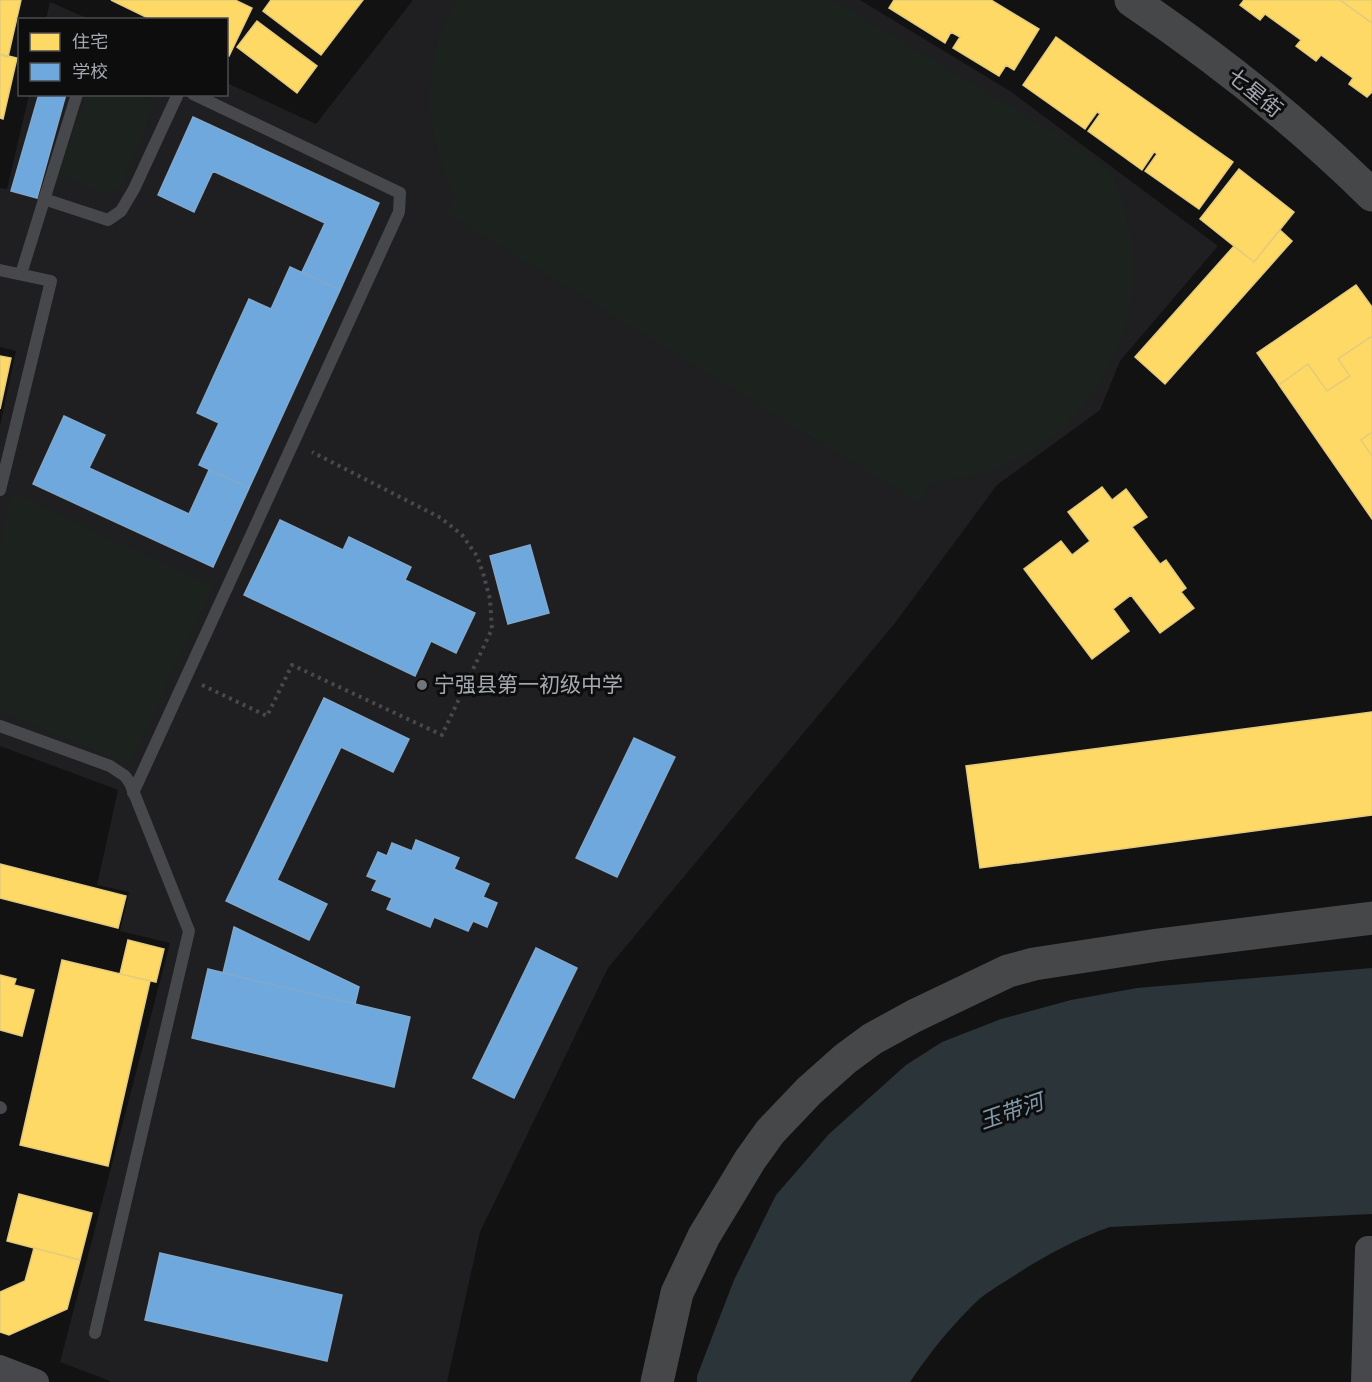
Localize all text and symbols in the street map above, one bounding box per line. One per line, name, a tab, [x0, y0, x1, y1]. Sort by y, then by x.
legend	[18, 18, 228, 96]
text: 住宅	[72, 32, 108, 52]
text: 学校	[72, 62, 108, 82]
street label: 七星街	[1224, 64, 1287, 121]
place label: 宁强县第一初级中学	[434, 673, 623, 696]
marker: 宁强县第一初级中学	[415, 678, 429, 692]
water label: 玉带河	[976, 1088, 1050, 1134]

